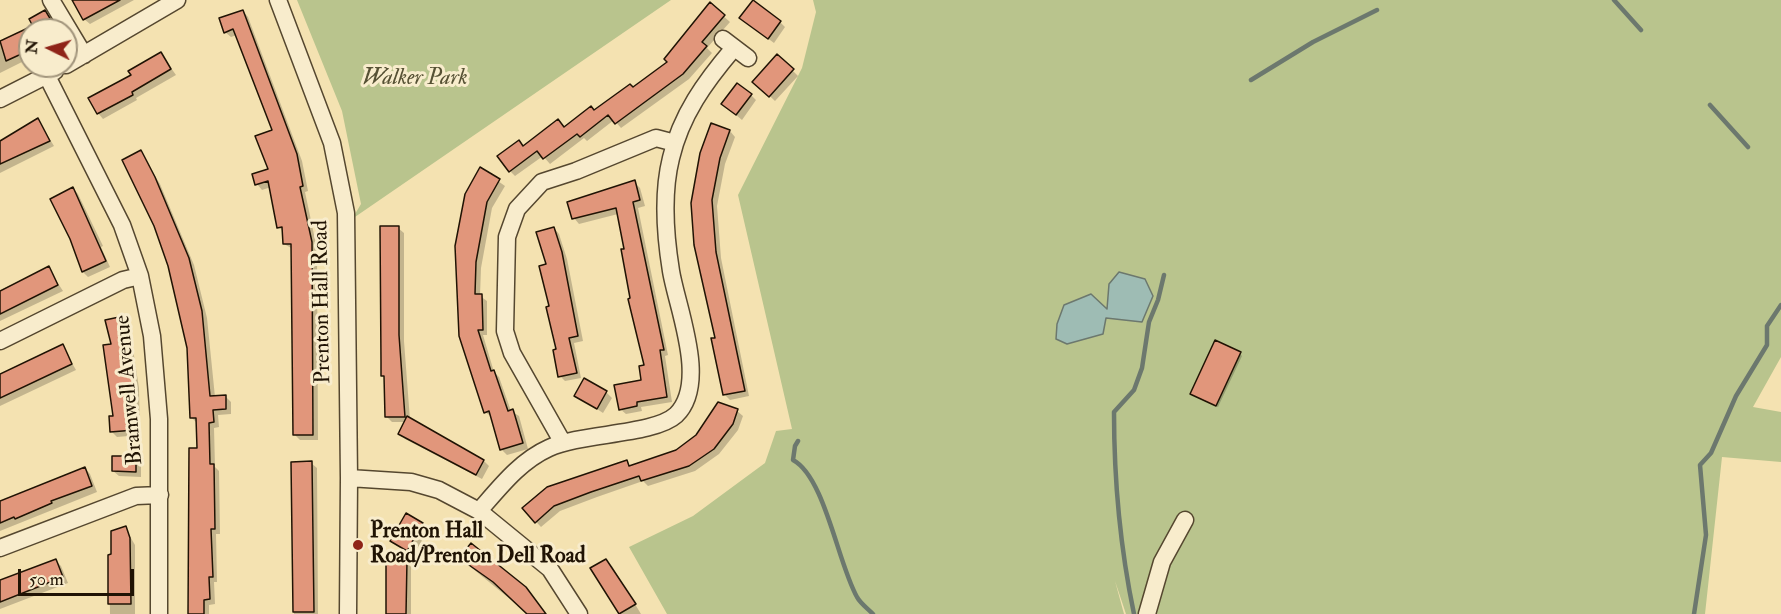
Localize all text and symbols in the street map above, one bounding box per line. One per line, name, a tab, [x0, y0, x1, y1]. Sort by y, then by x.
north arrow	[18, 18, 78, 78]
text: N	[21, 39, 43, 55]
park label: Walker Park	[362, 66, 468, 92]
street label: Prenton Hall Road	[308, 220, 338, 384]
street label: Bramwell Avenue	[110, 314, 150, 466]
place label: Prenton Hall Road/Prenton Dell Road	[370, 519, 586, 570]
marker: Prenton Hall Road/Prenton Dell Road	[351, 538, 365, 552]
scale bar	[21, 557, 136, 595]
text: 50 m	[29, 568, 64, 591]

